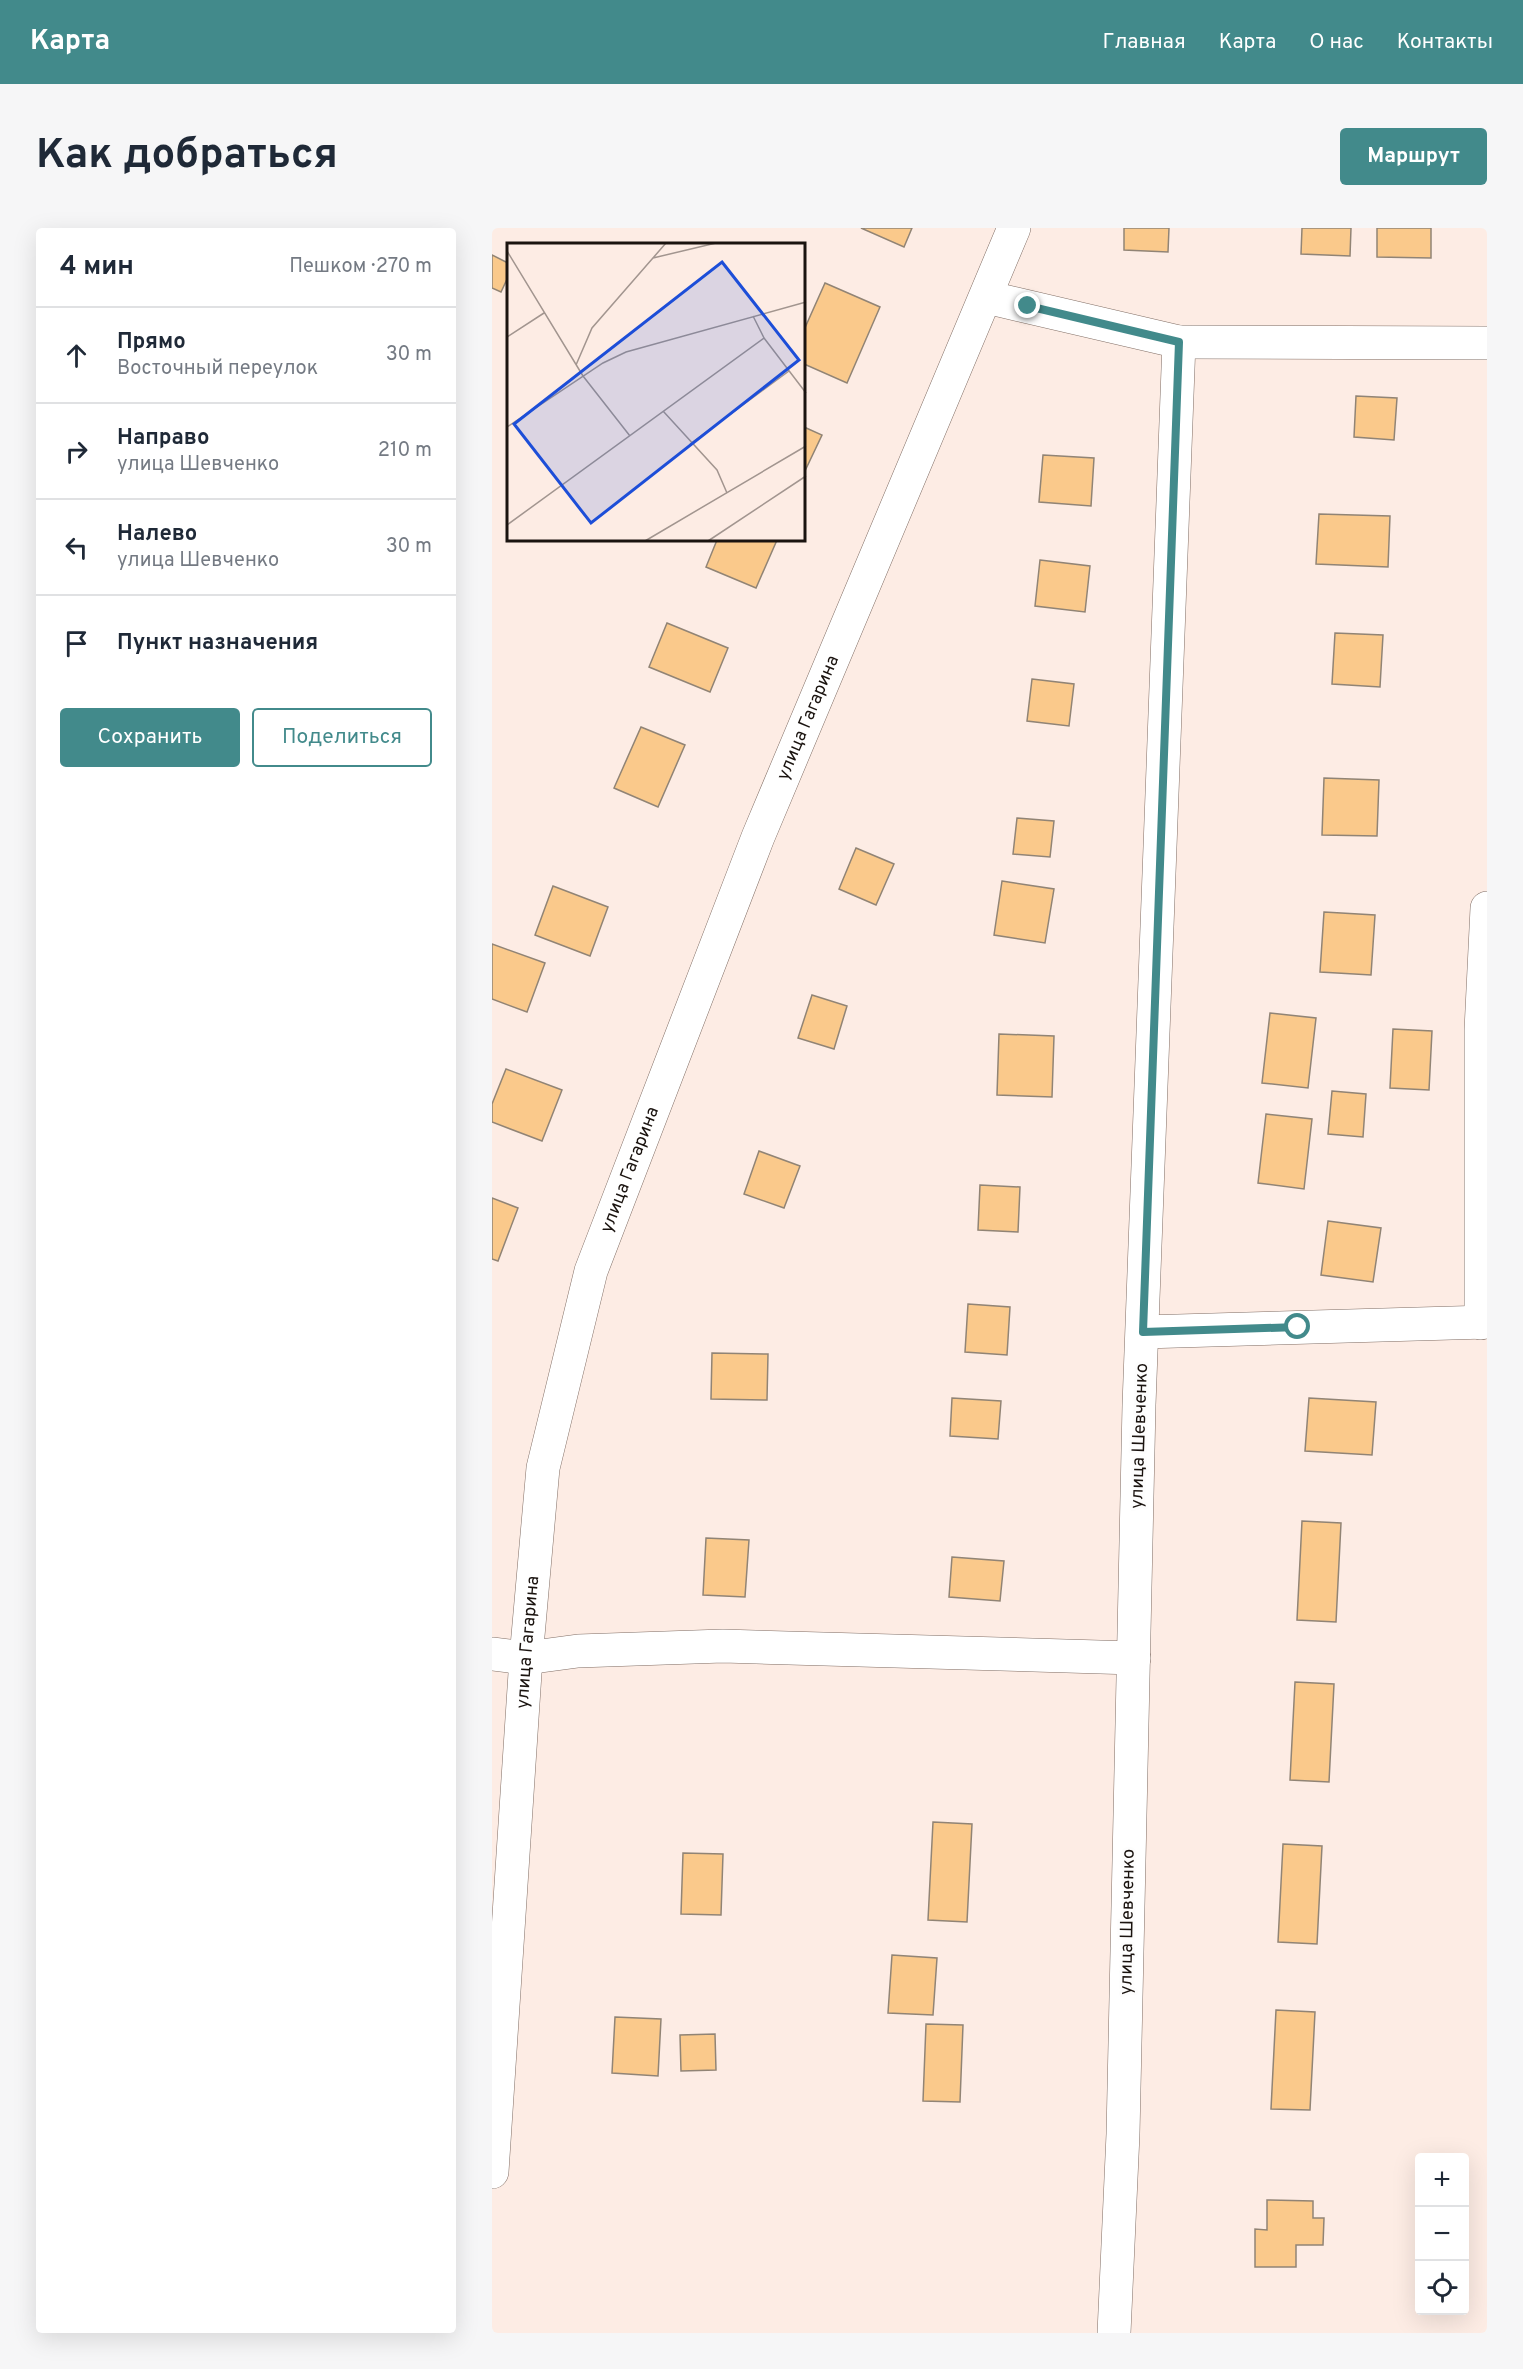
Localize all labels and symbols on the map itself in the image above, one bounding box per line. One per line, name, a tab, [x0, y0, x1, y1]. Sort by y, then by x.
inset map	[507, 243, 806, 542]
route end	[1014, 292, 1040, 318]
street label: улица Гагарина	[772, 652, 845, 784]
street label: улица Гагарина	[595, 1104, 665, 1236]
route start	[1284, 1313, 1310, 1339]
street label: улица Шевченко	[1126, 1363, 1154, 1509]
street label: улица Гагарина	[511, 1575, 545, 1709]
street label: улица Шевченко	[1115, 1849, 1141, 1995]

